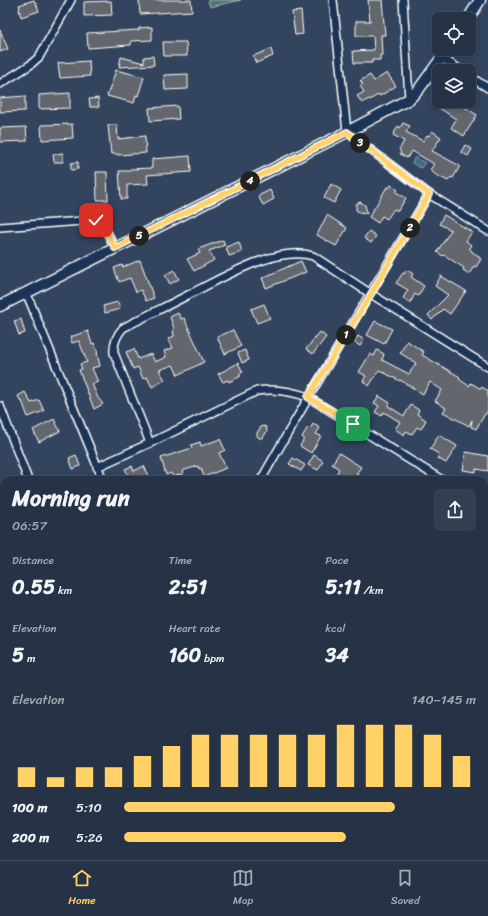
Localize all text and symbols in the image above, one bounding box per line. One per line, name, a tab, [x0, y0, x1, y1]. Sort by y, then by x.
map controls	[432, 12, 476, 108]
button: locate	[432, 12, 476, 56]
button: layers	[432, 64, 476, 108]
pin: 3	[350, 133, 370, 153]
text: 3	[357, 133, 363, 152]
pin: 4	[240, 171, 260, 191]
text: 4	[247, 171, 253, 190]
pin	[79, 203, 113, 237]
icon: check	[85, 209, 107, 231]
pin: 2	[400, 218, 420, 238]
text: 2	[407, 218, 413, 237]
pin: 5	[129, 226, 149, 246]
text: 5	[136, 226, 142, 245]
pin: 1	[336, 325, 356, 345]
text: 1	[344, 325, 348, 344]
pin	[336, 407, 370, 441]
icon: arrive	[342, 413, 364, 435]
text: Morning run	[12, 479, 130, 518]
button: share	[434, 489, 476, 531]
text: 06:57	[12, 514, 47, 537]
text: Distance	[12, 551, 54, 570]
text: Time	[169, 551, 192, 570]
text: Pace	[325, 551, 349, 570]
text: 0.55	[12, 570, 55, 605]
text: 2:51	[169, 570, 207, 605]
text: 5:11	[325, 570, 361, 605]
text: km	[55, 581, 72, 600]
text: /km	[361, 581, 383, 600]
text: Elevation	[12, 619, 57, 638]
text: Heart rate	[169, 619, 220, 638]
text: kcal	[325, 619, 345, 638]
text: 5	[12, 638, 24, 673]
text: 160	[169, 638, 201, 673]
text: 34	[325, 638, 349, 673]
text: m	[24, 649, 36, 668]
text: bpm	[201, 649, 224, 668]
text: Elevation	[12, 688, 65, 711]
text: 140–145 m	[412, 688, 476, 711]
text: 100 m	[12, 796, 47, 819]
text: 5:10	[76, 796, 102, 819]
text: 200 m	[12, 826, 49, 849]
text: 5:26	[76, 826, 103, 849]
tab: Home	[68, 867, 96, 910]
tab: Map	[232, 867, 254, 910]
tab: Saved	[391, 867, 420, 910]

